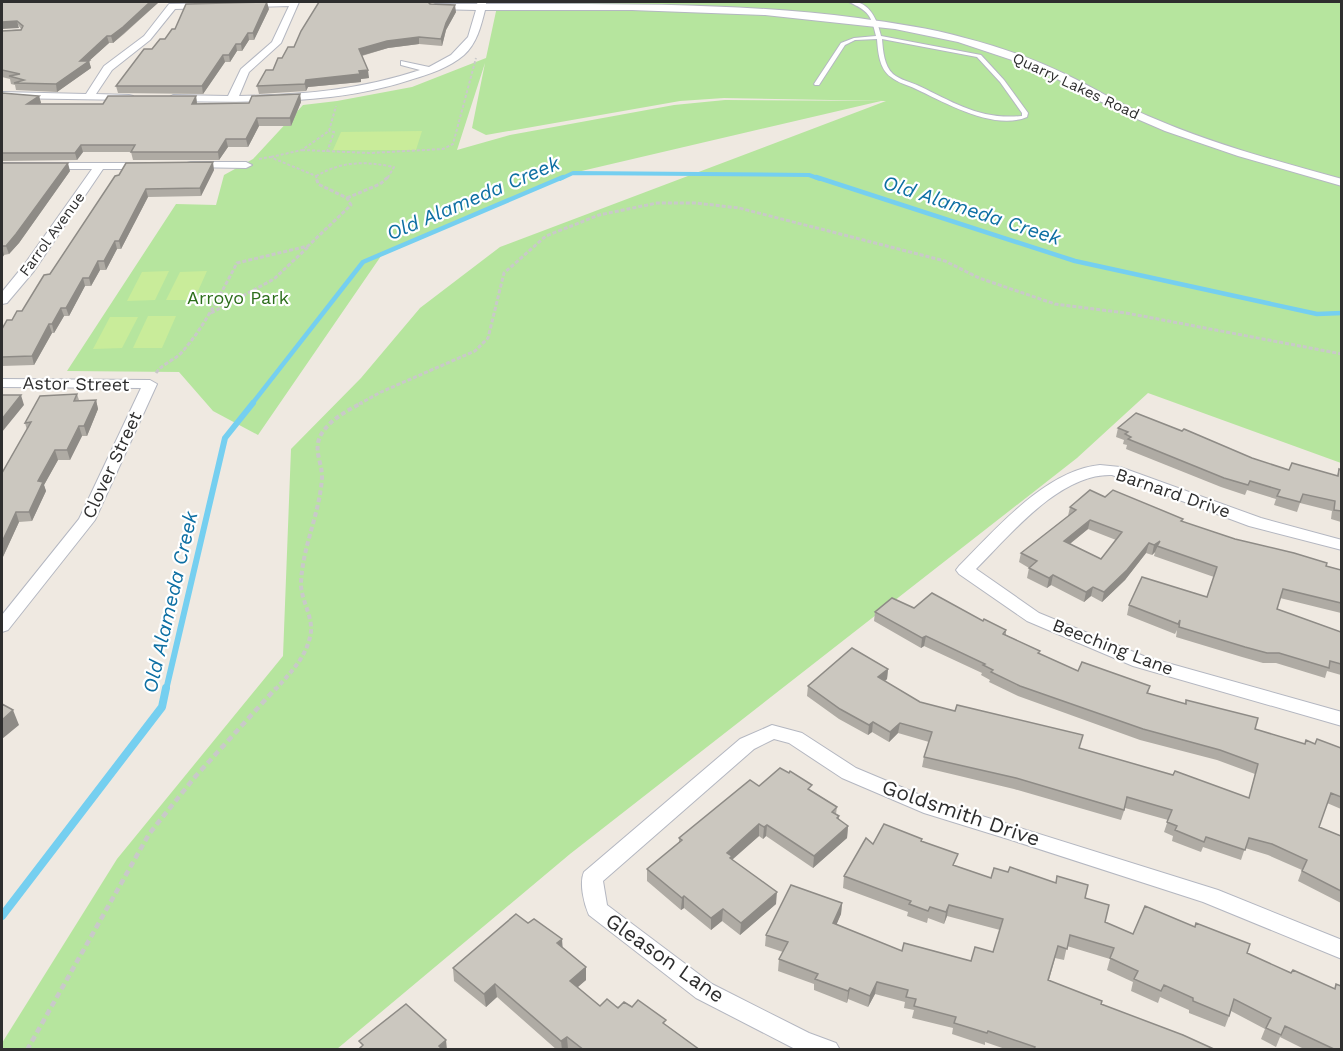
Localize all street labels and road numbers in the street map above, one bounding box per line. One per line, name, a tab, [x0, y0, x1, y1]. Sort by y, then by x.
street label: Quarry Lakes Road	[1010, 49, 1142, 123]
street label: Farrol Avenue	[15, 188, 89, 280]
street label: Astor Street	[22, 372, 130, 395]
street label: Clover Street	[78, 408, 146, 522]
street label: Barnard Drive	[1113, 463, 1233, 522]
street label: Beeching Lane	[1050, 614, 1177, 679]
street label: Goldsmith Drive	[879, 774, 1043, 851]
street label: Gleason Lane	[601, 907, 729, 1008]

